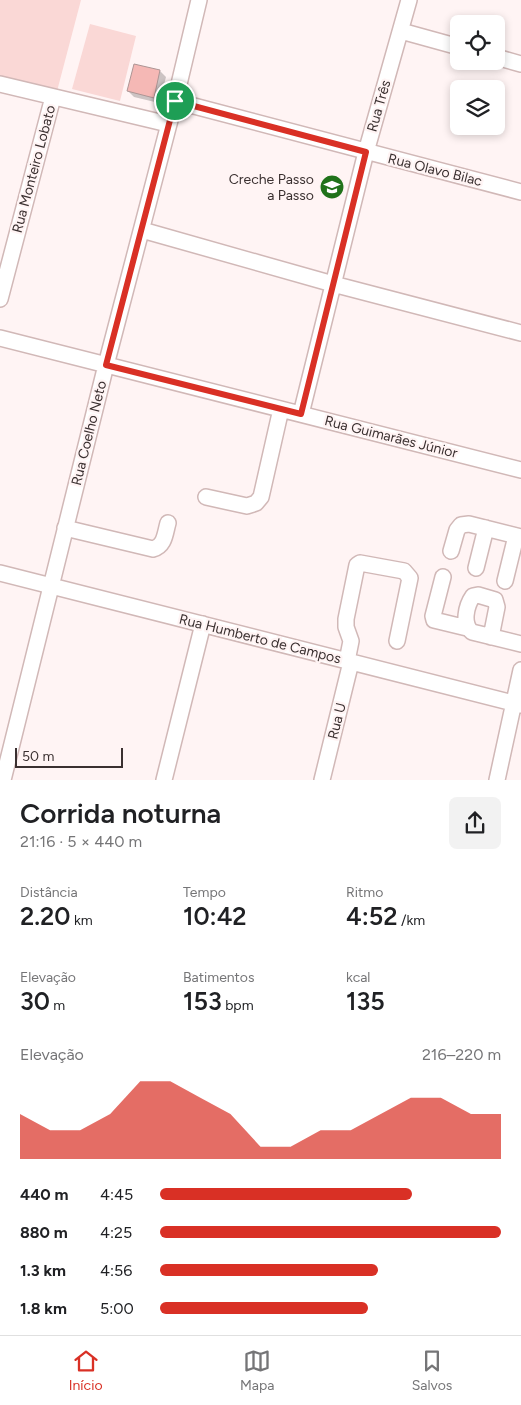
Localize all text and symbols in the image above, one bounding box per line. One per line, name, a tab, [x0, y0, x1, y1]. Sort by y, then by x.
map controls	[450, 15, 505, 135]
button: locate	[450, 15, 505, 70]
street label: Rua Três	[364, 78, 394, 134]
pin	[154, 80, 196, 122]
button: layers	[450, 80, 505, 135]
icon: arrive	[161, 87, 189, 115]
street label: Rua Monteiro Lobato	[9, 103, 59, 235]
street label: Rua Olavo Bilac	[386, 150, 484, 190]
place label: Creche Passo a Passo	[229, 171, 314, 204]
school or university icon: Creche Passo a Passo	[319, 174, 345, 200]
street label: Rua Coelho Neto	[68, 379, 110, 487]
street label: Rua Guimarães Júnior	[323, 412, 459, 462]
street label: Rua Humberto de Campos	[177, 611, 343, 667]
street label: Rua U	[324, 701, 350, 741]
scale bar	[15, 745, 122, 768]
text: 50 m	[22, 748, 54, 765]
text: Corrida noturna	[20, 796, 221, 830]
button: share	[449, 797, 501, 849]
text: 21:16 · 5 × 440 m	[20, 832, 142, 851]
text: Distância	[20, 884, 78, 901]
text: Tempo	[183, 884, 226, 901]
text: Ritmo	[346, 884, 383, 901]
text: 2.20	[20, 901, 70, 931]
text: 10:42	[183, 901, 247, 931]
text: 4:52	[346, 901, 397, 931]
text: km	[70, 912, 93, 929]
text: /km	[397, 912, 425, 929]
text: Elevação	[20, 969, 76, 986]
text: Batimentos	[183, 969, 255, 986]
text: kcal	[346, 969, 370, 986]
text: 30	[20, 986, 50, 1016]
text: 153	[183, 986, 222, 1016]
text: 135	[346, 986, 385, 1016]
text: m	[50, 997, 65, 1014]
text: bpm	[222, 997, 254, 1014]
text: Elevação	[20, 1045, 84, 1064]
text: 216–220 m	[422, 1045, 501, 1064]
text: 440 m	[20, 1185, 68, 1204]
text: 4:45	[100, 1185, 133, 1204]
text: 880 m	[20, 1223, 68, 1242]
text: 4:25	[100, 1223, 132, 1242]
text: 1.3 km	[20, 1261, 66, 1280]
text: 4:56	[100, 1261, 132, 1280]
text: 1.8 km	[20, 1299, 67, 1318]
text: 5:00	[100, 1299, 134, 1318]
tab: Início	[69, 1347, 103, 1394]
tab: Mapa	[240, 1347, 274, 1394]
tab: Salvos	[412, 1347, 452, 1394]

